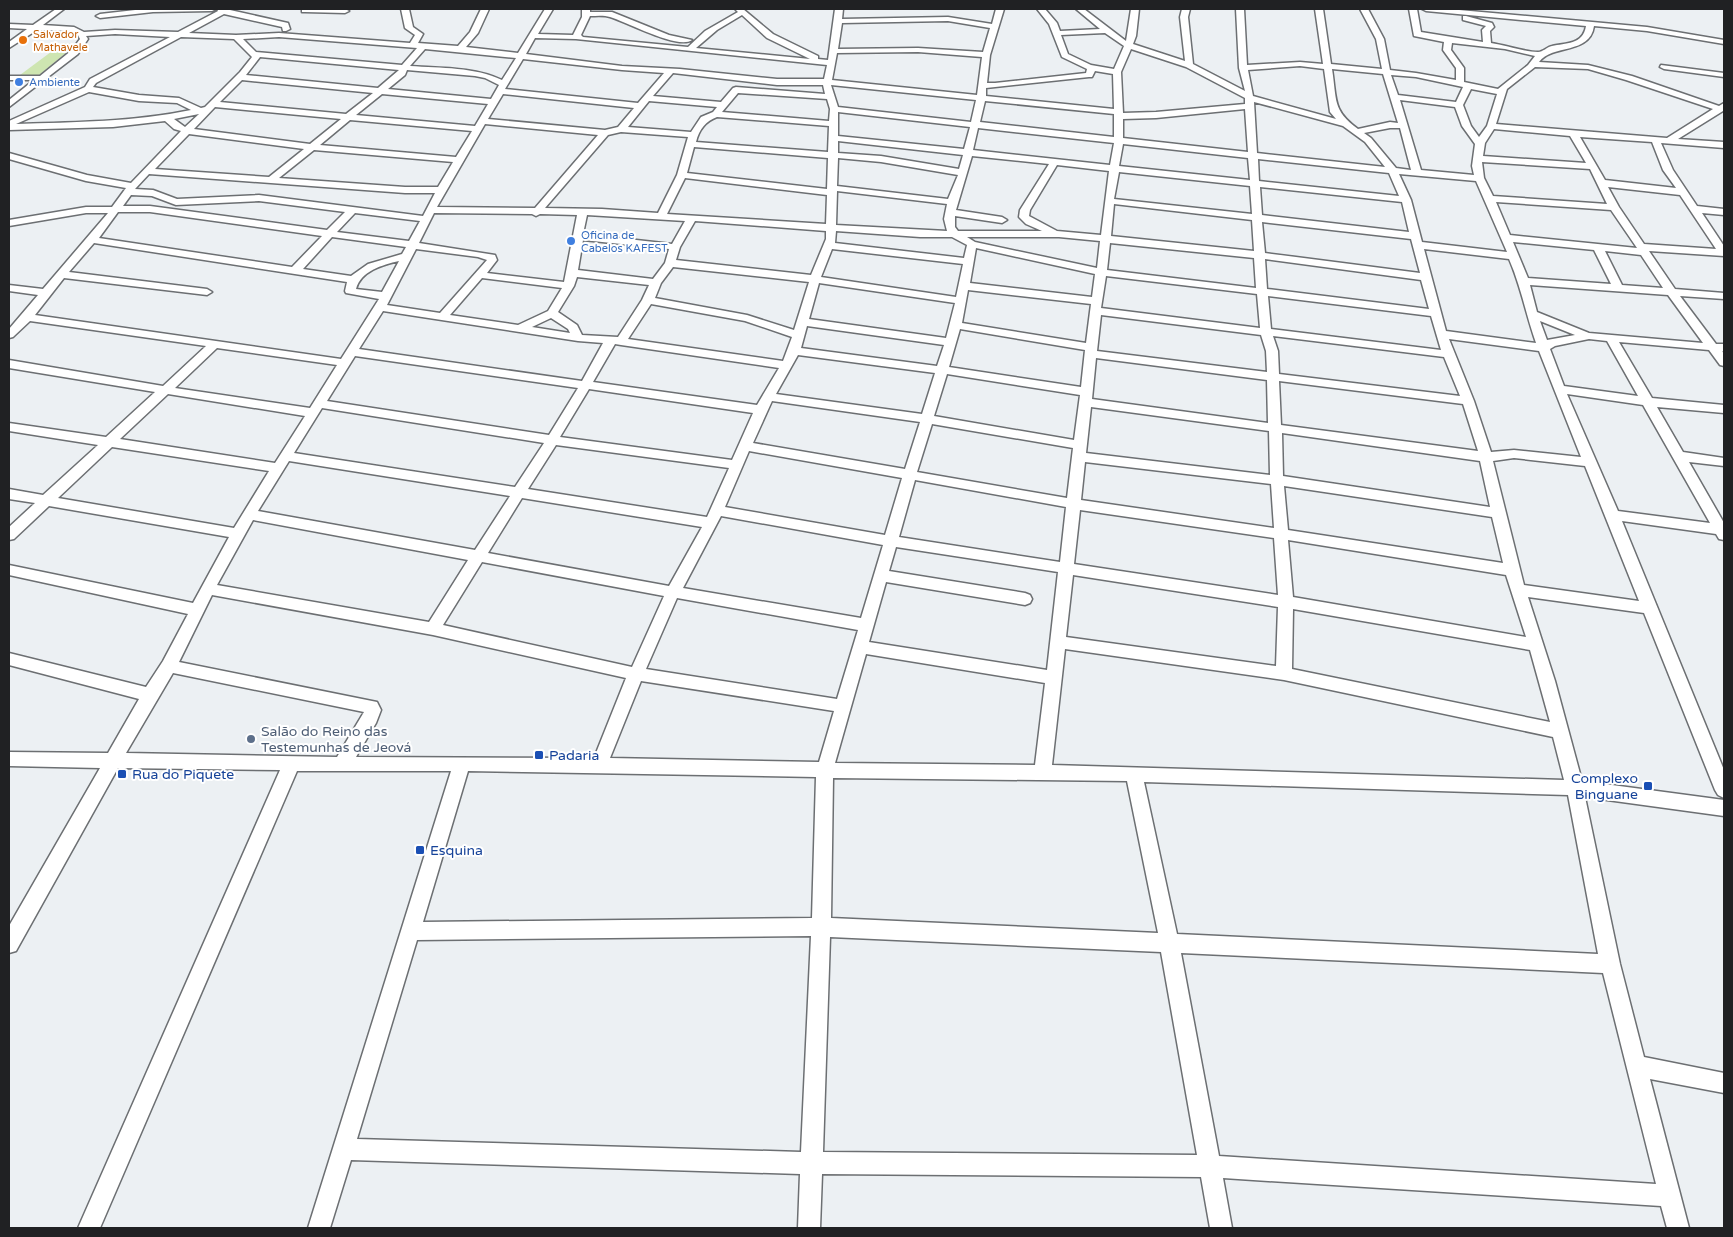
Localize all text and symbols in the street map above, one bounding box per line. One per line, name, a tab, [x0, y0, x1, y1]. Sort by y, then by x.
place label: Salvador Mathavele	[33, 28, 88, 54]
marker: Salvador Mathavele	[17, 34, 29, 46]
marker: Ambiente	[13, 76, 25, 88]
place label: Ambiente	[29, 76, 80, 89]
place label: Oficina de Cabelos KAFEST	[581, 229, 668, 255]
marker: Oficina de Cabelos KAFEST	[565, 235, 577, 247]
place label: Salão do Reino das Testemunhas de Jeová	[261, 723, 411, 756]
marker: Salão do Reino das Testemunhas de Jeová	[245, 733, 257, 745]
place label: Padaria	[549, 747, 599, 764]
marker: Padaria	[533, 749, 545, 761]
place label: Rua do Piquete	[132, 766, 234, 783]
marker: Rua do Piquete	[116, 768, 128, 780]
place label: Complexo Binguane	[1571, 770, 1638, 803]
marker: Complexo Binguane	[1642, 780, 1654, 792]
place label: Esquina	[430, 842, 483, 859]
marker: Esquina	[414, 844, 426, 856]

